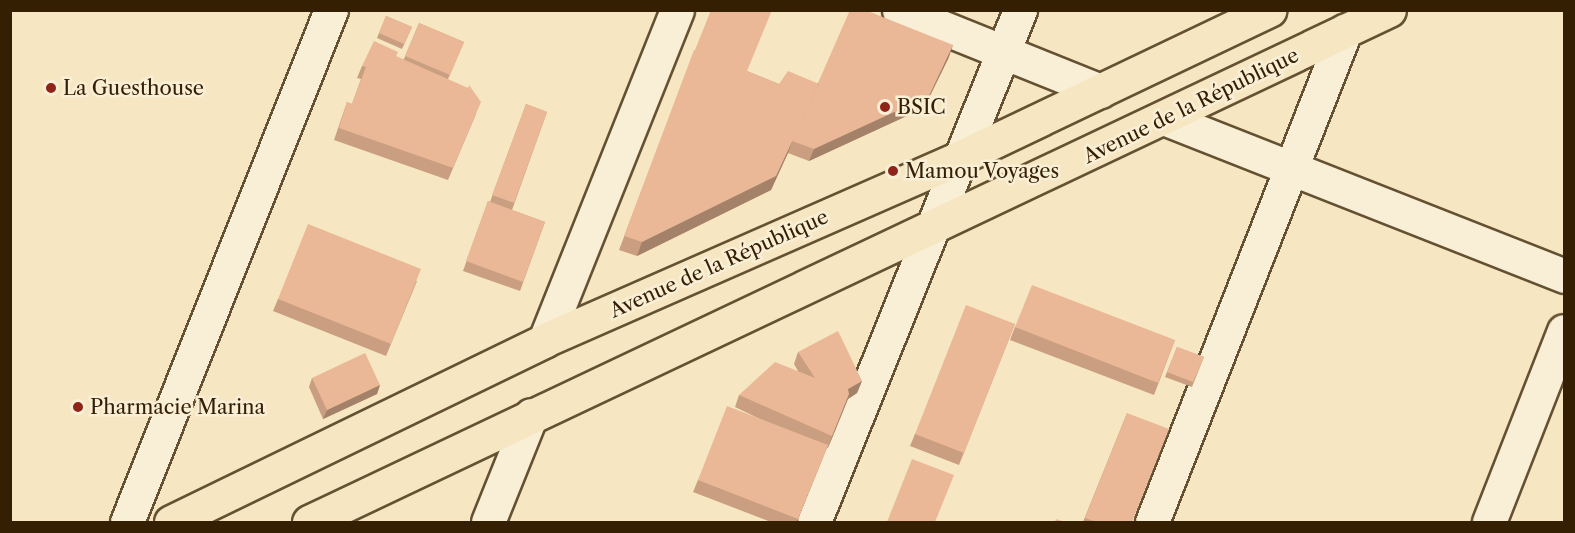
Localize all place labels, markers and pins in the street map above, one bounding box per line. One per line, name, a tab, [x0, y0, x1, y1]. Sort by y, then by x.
place label: La Guesthouse	[63, 76, 204, 100]
marker: La Guesthouse	[44, 81, 58, 95]
place label: BSIC	[897, 95, 946, 119]
marker: BSIC	[878, 100, 892, 114]
place label: Mamou Voyages	[905, 159, 1060, 183]
marker: Mamou Voyages	[886, 164, 900, 178]
place label: Pharmacie Marina	[90, 395, 265, 419]
marker: Pharmacie Marina	[71, 400, 85, 414]

